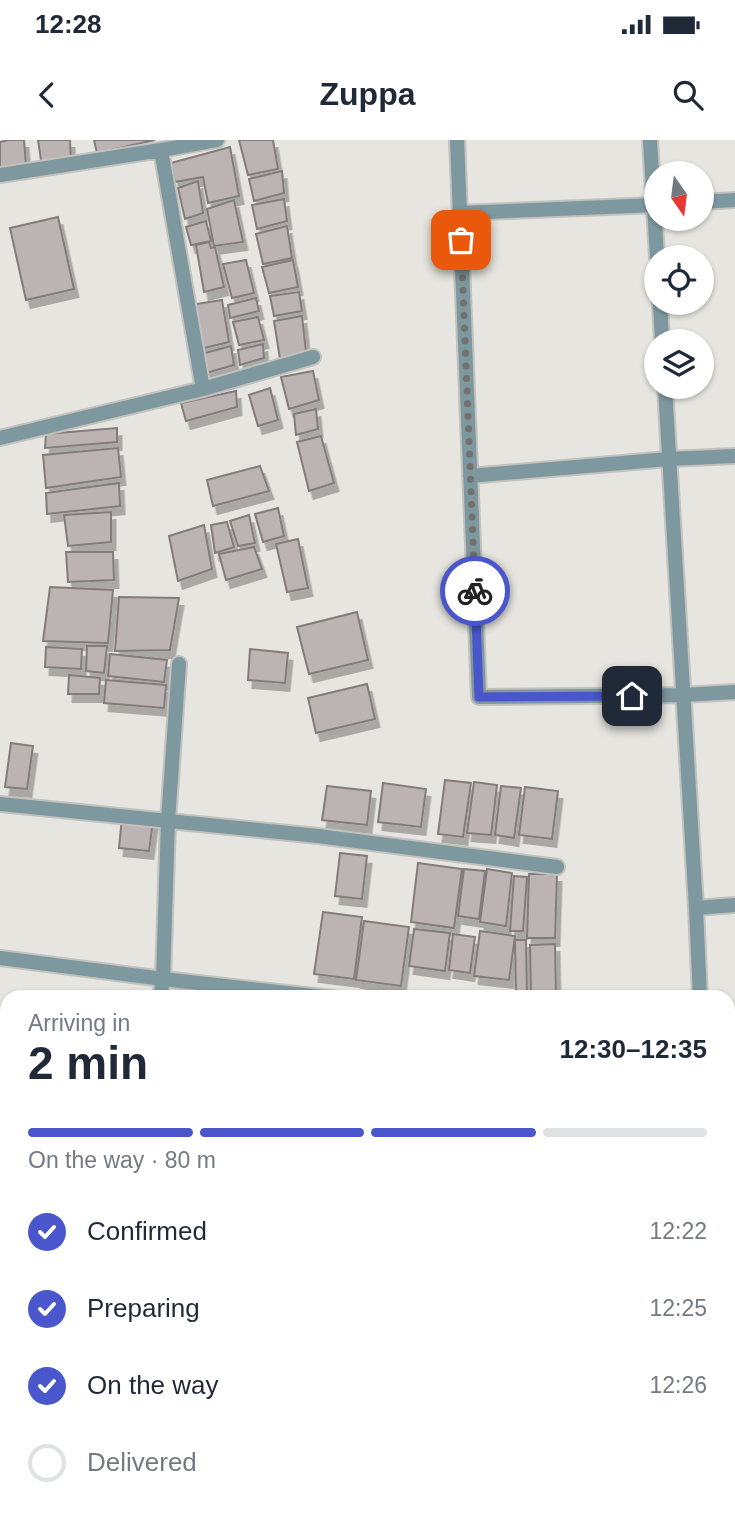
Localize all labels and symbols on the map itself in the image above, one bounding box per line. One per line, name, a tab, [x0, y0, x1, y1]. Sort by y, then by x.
north arrow	[644, 161, 714, 231]
pin	[431, 210, 491, 270]
courier	[440, 556, 510, 626]
pin	[602, 666, 662, 726]

